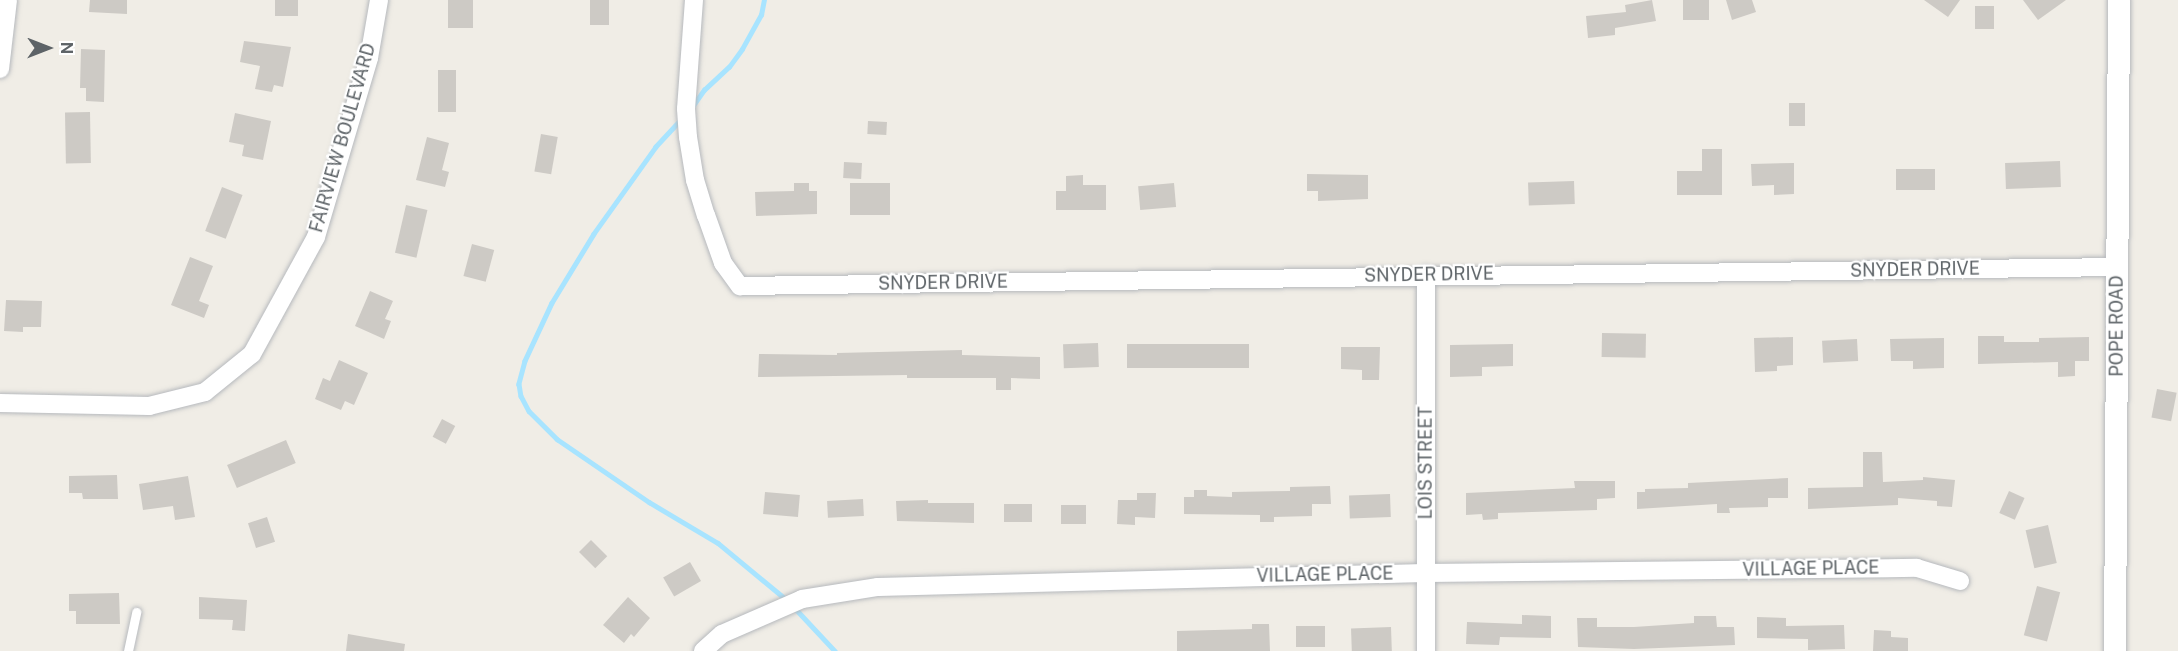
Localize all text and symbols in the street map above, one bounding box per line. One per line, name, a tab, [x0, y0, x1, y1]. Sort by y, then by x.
north arrow	[18, 18, 78, 78]
street label: FAIRVIEW BOULEVARD	[306, 41, 380, 235]
text: N	[57, 42, 76, 54]
street label: SNYDER DRIVE	[1850, 258, 1980, 282]
street label: SNYDER DRIVE	[1364, 263, 1494, 287]
street label: SNYDER DRIVE	[878, 271, 1008, 295]
street label: POPE ROAD	[2106, 275, 2128, 377]
street label: LOIS STREET	[1415, 407, 1437, 519]
street label: VILLAGE PLACE	[1742, 557, 1880, 581]
street label: VILLAGE PLACE	[1256, 563, 1394, 587]

